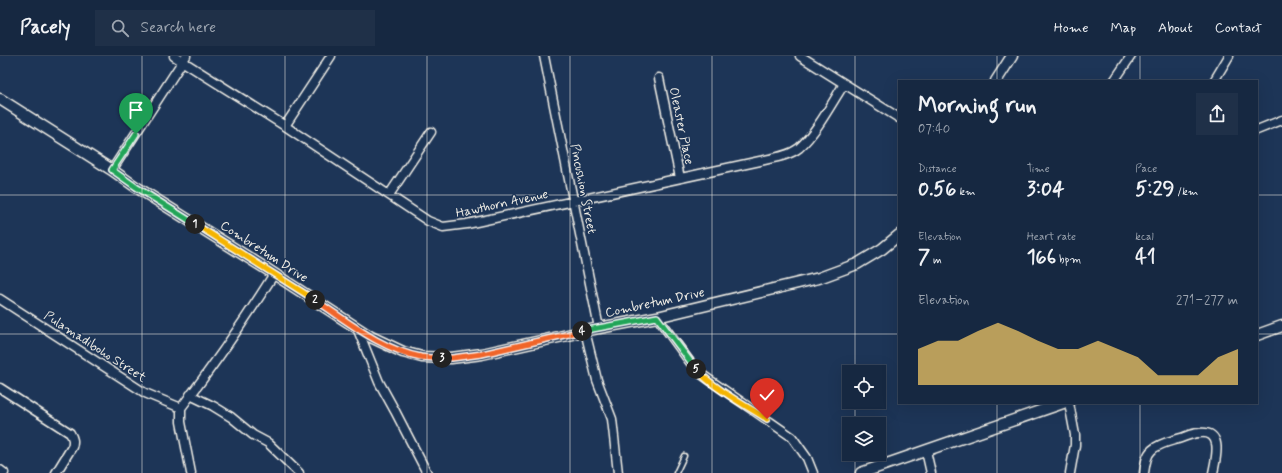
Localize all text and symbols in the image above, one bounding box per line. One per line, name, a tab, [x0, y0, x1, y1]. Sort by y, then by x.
search box	[95, 10, 375, 46]
text: Pacely	[20, 15, 71, 40]
icon: search	[109, 17, 131, 39]
text: Search here	[141, 18, 216, 38]
text: Home	[1054, 19, 1088, 37]
text: Map	[1110, 19, 1136, 37]
text: About	[1158, 19, 1193, 37]
text: Contact	[1215, 19, 1262, 37]
street label: Oleaster Place	[665, 86, 698, 166]
text: Morning run	[918, 92, 1037, 120]
pin	[119, 93, 153, 134]
button: share	[1196, 93, 1238, 135]
icon: arrive	[125, 99, 147, 121]
text: 07:40	[918, 121, 950, 138]
street label: Pincushion Street	[566, 142, 600, 236]
text: Distance	[918, 162, 957, 176]
text: Time	[1027, 162, 1050, 176]
text: Pace	[1135, 162, 1157, 176]
text: 0.56	[918, 176, 956, 203]
text: 3:04	[1027, 176, 1064, 203]
text: 5:29	[1135, 176, 1174, 203]
text: km	[956, 185, 975, 199]
text: /km	[1174, 185, 1198, 199]
street label: Hawthorn Avenue	[454, 186, 550, 222]
pin: 1	[185, 214, 205, 234]
text: 1	[193, 217, 197, 231]
street label: Combretum Drive	[217, 217, 311, 287]
text: Elevation	[918, 230, 961, 244]
text: Heart rate	[1027, 230, 1076, 244]
text: kcal	[1135, 230, 1154, 244]
text: 7	[918, 244, 930, 271]
text: 166	[1027, 244, 1056, 271]
text: 41	[1135, 244, 1156, 271]
text: m	[930, 253, 942, 267]
text: bpm	[1056, 253, 1081, 267]
street label: Combretum Drive	[604, 284, 706, 322]
pin: 2	[305, 290, 325, 310]
text: Elevation	[918, 292, 969, 309]
text: 271–277 m	[1176, 292, 1238, 309]
text: 2	[312, 293, 318, 307]
street label: Pulamadiboho Street	[40, 307, 150, 387]
pin: 4	[572, 321, 592, 341]
text: 4	[579, 324, 585, 338]
pin: 3	[432, 348, 452, 368]
text: 3	[440, 351, 444, 365]
pin: 5	[686, 359, 706, 379]
text: 5	[693, 362, 699, 376]
map controls	[842, 365, 886, 461]
button: locate	[842, 365, 886, 409]
pin	[750, 378, 784, 419]
icon: check	[756, 384, 778, 406]
button: layers	[842, 417, 886, 461]

